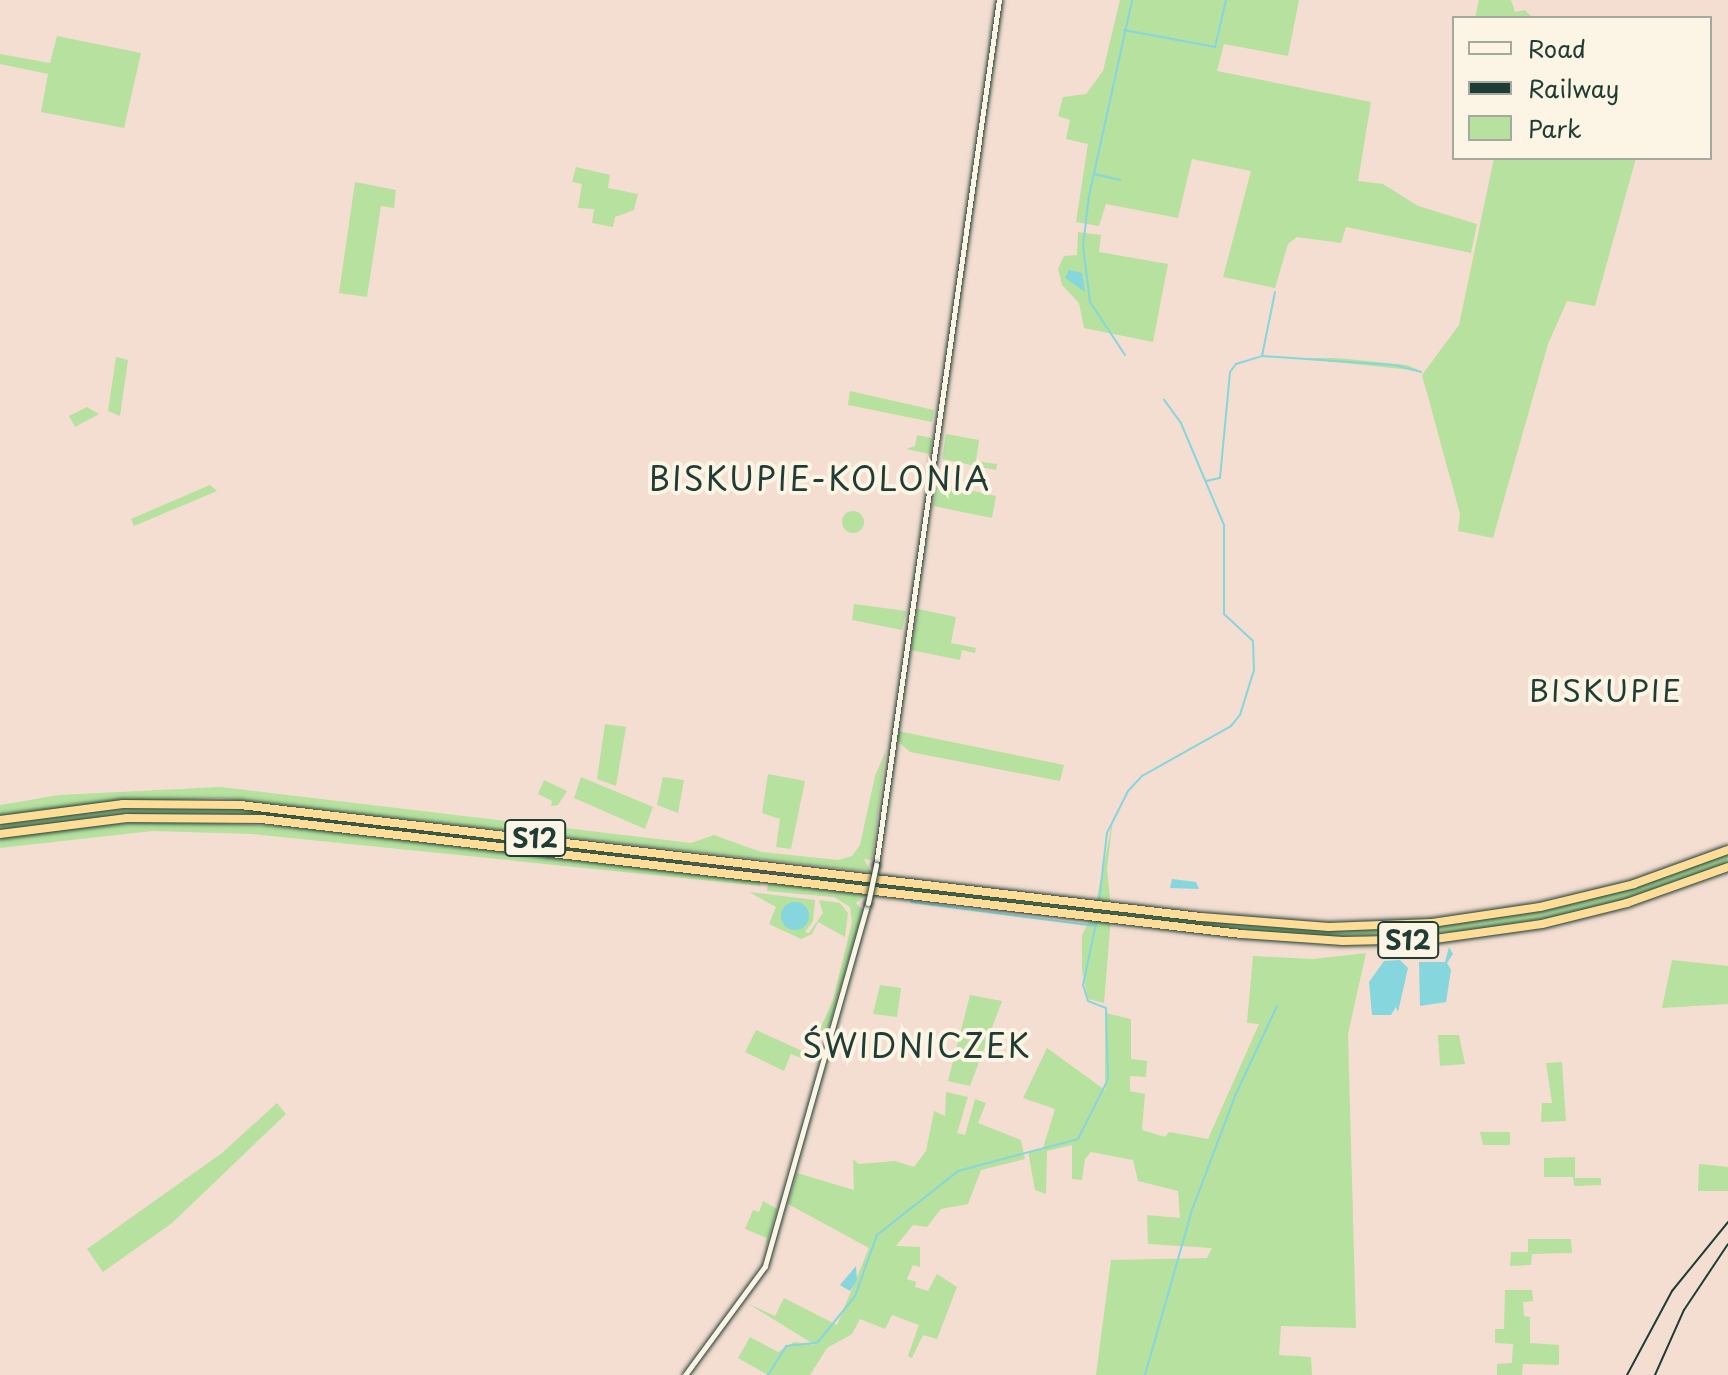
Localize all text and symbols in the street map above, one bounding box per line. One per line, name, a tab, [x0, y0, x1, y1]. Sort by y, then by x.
legend	[1452, 16, 1712, 160]
text: Road	[1528, 30, 1586, 66]
text: Railway	[1528, 70, 1619, 106]
text: Park	[1528, 110, 1582, 146]
district label: BISKUPIE-KOLONIA	[651, 459, 989, 497]
district label: BISKUPIE	[1529, 672, 1683, 708]
road number: S12	[503, 816, 567, 860]
road number: S12	[1376, 918, 1440, 962]
district label: ŚWIDNICZEK	[802, 1026, 1032, 1064]

